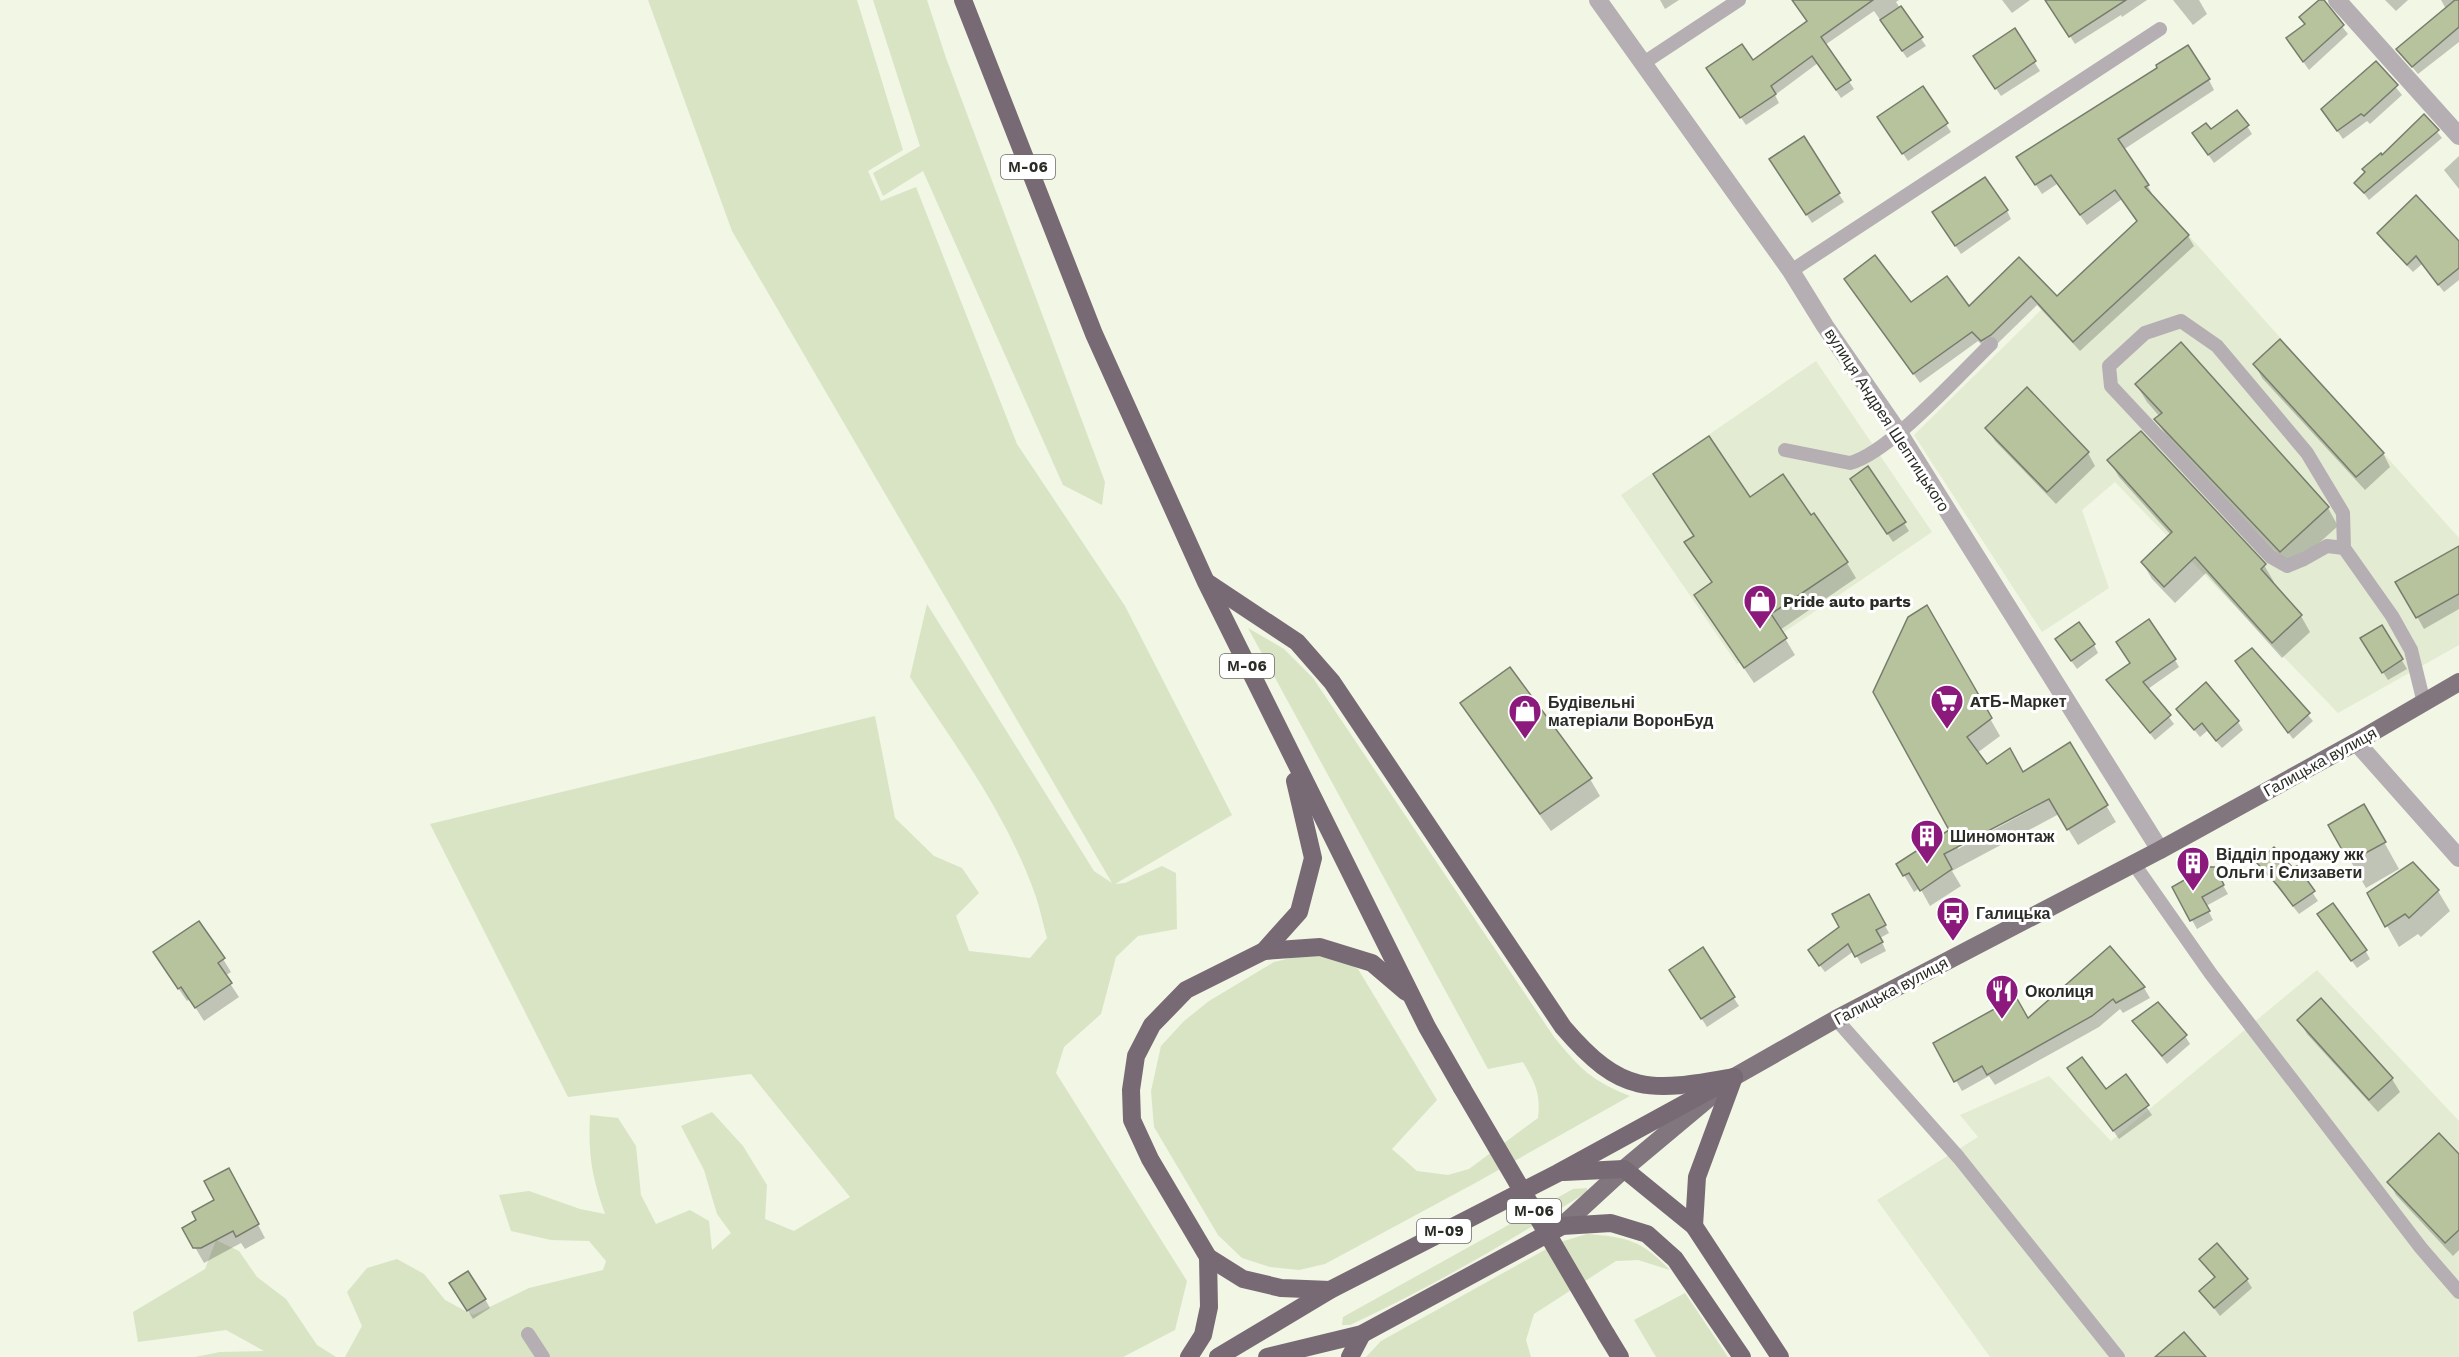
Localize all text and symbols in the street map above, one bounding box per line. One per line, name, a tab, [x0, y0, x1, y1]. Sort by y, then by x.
road number: М-06	[1001, 155, 1055, 179]
street label: вулиця Андрея Шептицького	[1821, 325, 1953, 515]
shop icon: Pride auto parts	[1742, 583, 1778, 630]
place label: Pride auto parts	[1783, 592, 1911, 611]
road number: М-06	[1220, 654, 1274, 678]
supermarket icon: ATБ-Маркет	[1929, 683, 1965, 730]
place label: ATБ-Маркет	[1970, 692, 2067, 711]
shop icon: Будівельні матеріали ВоронБуд	[1507, 693, 1543, 740]
place label: Будівельні матеріали ВоронБуд	[1548, 693, 1713, 730]
street label: Галицька вулиця	[2260, 723, 2380, 801]
building icon: Шиномонтаж	[1909, 818, 1945, 865]
place label: Шиномонтаж	[1950, 827, 2055, 846]
building icon: Відділ продажу жк Ольги і Єлизавети	[2175, 845, 2211, 892]
place label: Відділ продажу жк Ольги і Єлизавети	[2216, 845, 2365, 882]
bus stop icon: Галицька	[1935, 895, 1971, 942]
place label: Галицька	[1976, 904, 2050, 923]
street label: Галицька вулиця	[1831, 953, 1951, 1029]
restaurant icon: Околиця	[1984, 973, 2020, 1020]
place label: Околиця	[2025, 982, 2094, 1001]
road number: М-06	[1507, 1199, 1561, 1223]
road number: М-09	[1417, 1219, 1471, 1243]

